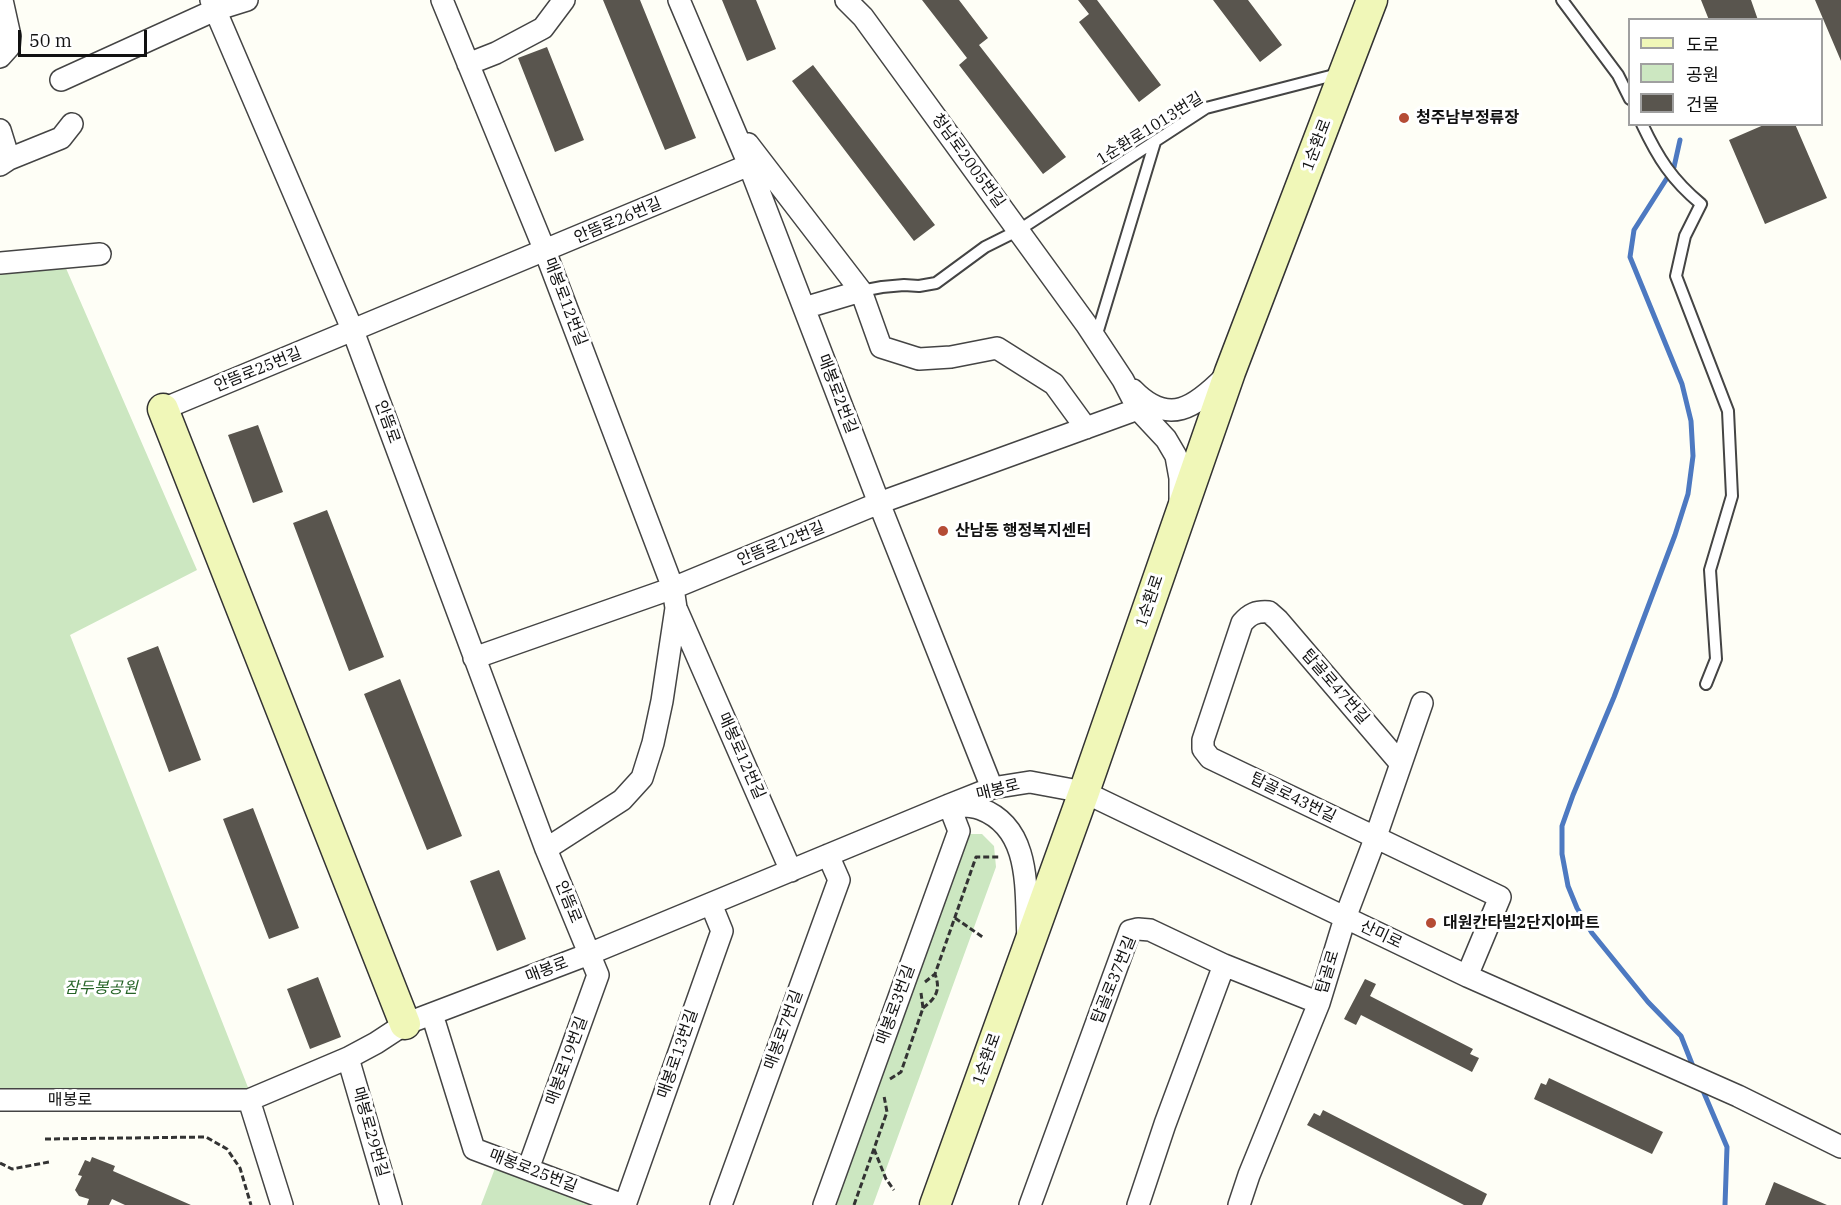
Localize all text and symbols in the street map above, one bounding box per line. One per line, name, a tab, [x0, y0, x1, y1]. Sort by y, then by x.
scale bar	[21, 18, 150, 56]
legend	[1628, 18, 1823, 126]
text: 50 m	[29, 29, 72, 52]
text: 도로	[1686, 33, 1719, 56]
text: 공원	[1686, 63, 1719, 86]
street label: 1순환로1013번길	[1093, 89, 1207, 169]
text: 건물	[1686, 93, 1719, 116]
place label: 청주남부정류장	[1416, 108, 1519, 128]
street label: 청남로2005번길	[927, 110, 1009, 212]
marker: 청주남부정류장	[1397, 111, 1411, 125]
street label: 1순환로	[1298, 116, 1336, 174]
street label: 안뜸로26번길	[572, 194, 664, 248]
street label: 매봉로12번길	[539, 255, 591, 349]
street label: 안뜸로25번길	[211, 344, 305, 396]
street label: 매봉로2번길	[813, 352, 861, 436]
street label: 안뜸로	[370, 398, 404, 446]
street label: 안뜸로12번길	[734, 518, 828, 570]
place label: 산남동 행정복지센터	[955, 521, 1091, 541]
marker: 산남동 행정복지센터	[936, 524, 950, 538]
street label: 1순환로	[1132, 572, 1168, 630]
street label: 탑골로47번길	[1297, 646, 1373, 728]
street label: 매봉로12번길	[713, 710, 769, 802]
street label: 탑골로43번길	[1247, 769, 1339, 827]
street label: 매봉로	[974, 775, 1022, 805]
street label: 안뜸로	[551, 878, 585, 926]
place label: 대원칸타빌2단지아파트	[1443, 913, 1600, 933]
marker: 대원칸타빌2단지아파트	[1424, 916, 1438, 930]
street label: 산미로	[1357, 917, 1405, 953]
street label: 탑골로37번길	[1088, 933, 1140, 1027]
street label: 탑골로	[1312, 948, 1344, 996]
street label: 매봉로	[523, 953, 571, 987]
street label: 매봉로3번길	[873, 963, 919, 1047]
park label: 잠두봉공원	[64, 978, 138, 998]
street label: 매봉로7번길	[761, 988, 807, 1072]
street label: 매봉로13번길	[654, 1007, 702, 1101]
street label: 매봉로19번길	[542, 1014, 592, 1108]
street label: 1순환로	[969, 1030, 1005, 1088]
street label: 매봉로29번길	[348, 1085, 392, 1179]
street label: 매봉로	[48, 1090, 92, 1110]
street label: 매봉로25번길	[486, 1145, 580, 1197]

